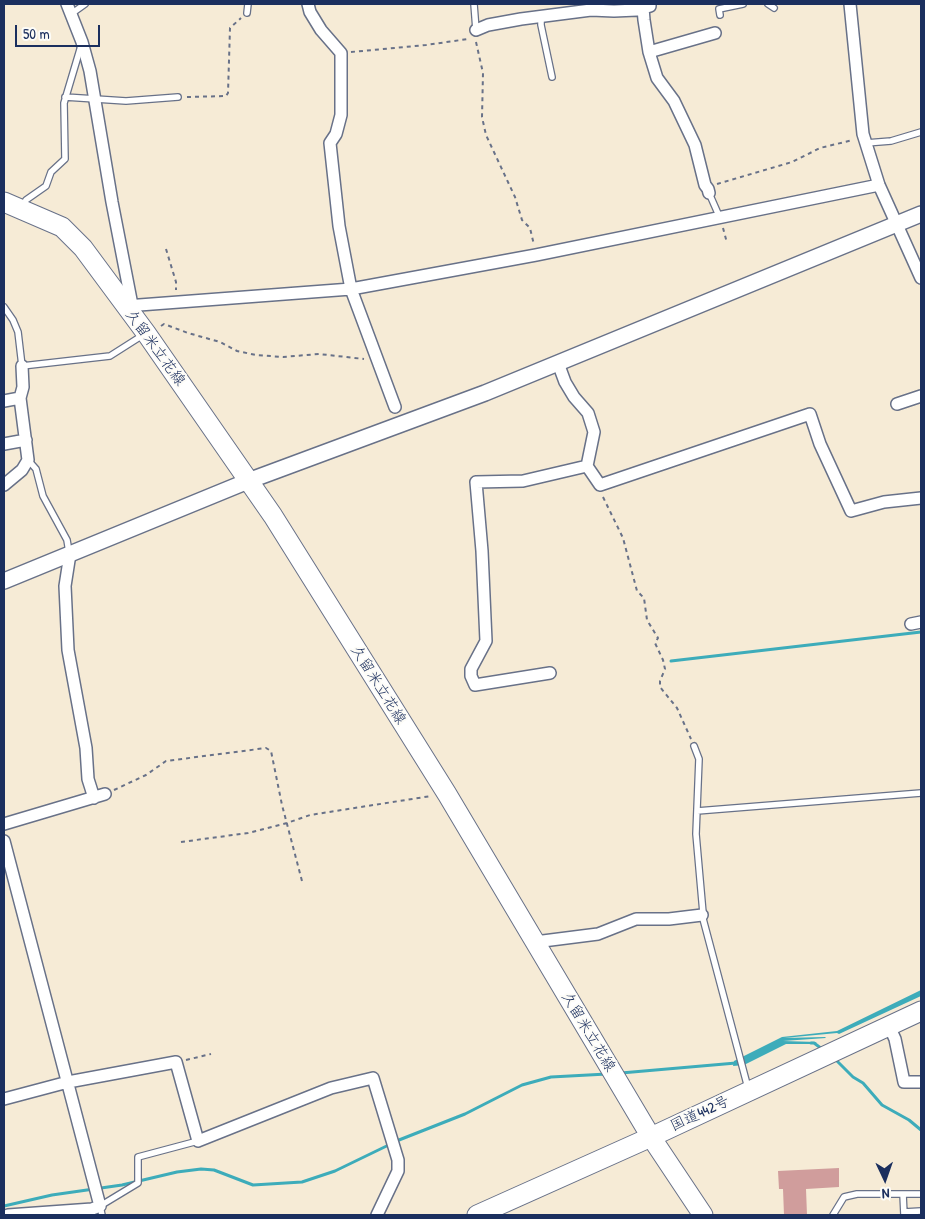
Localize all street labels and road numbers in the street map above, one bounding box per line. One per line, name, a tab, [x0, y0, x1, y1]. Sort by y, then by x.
street label: 久留米立花線	[121, 306, 189, 390]
street label: 久留米立花線	[347, 642, 409, 728]
street label: 久留米立花線	[557, 989, 619, 1075]
street label: 国道442号	[668, 1092, 732, 1136]

